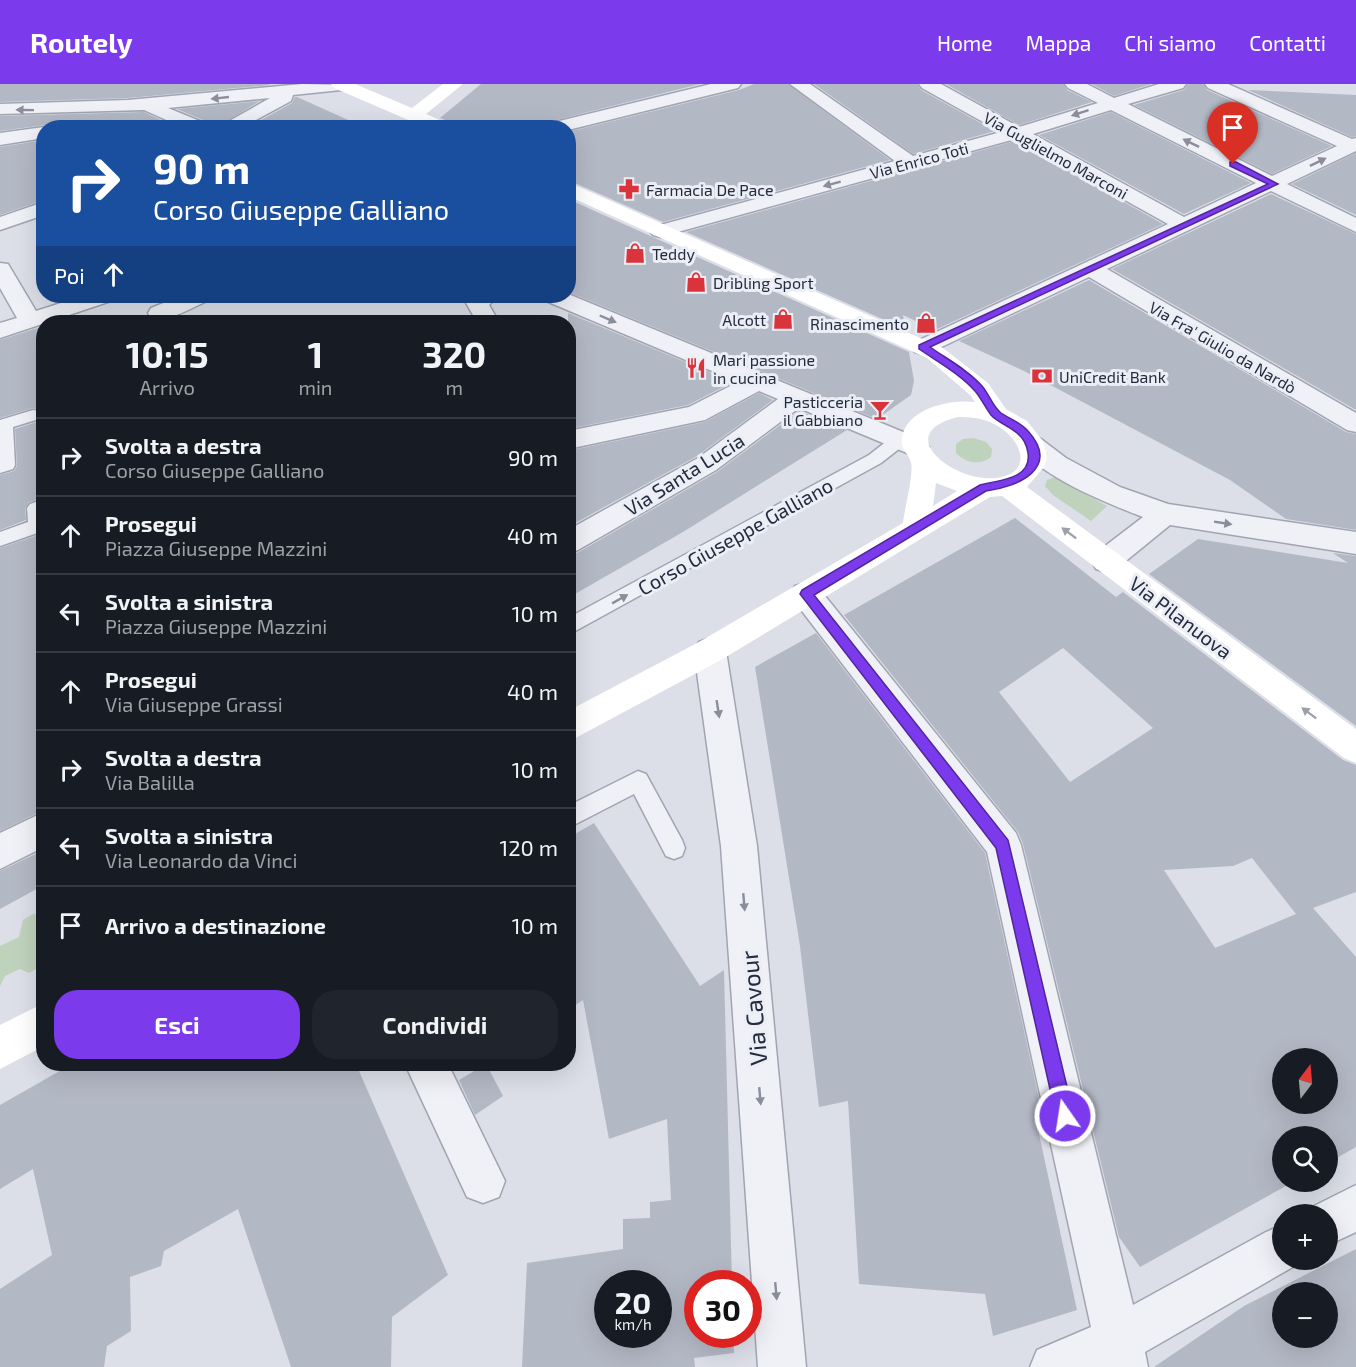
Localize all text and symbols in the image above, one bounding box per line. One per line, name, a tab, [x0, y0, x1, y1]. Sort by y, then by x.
text: Routely	[30, 25, 133, 59]
text: Home	[937, 30, 993, 55]
text: Mappa	[1026, 30, 1091, 55]
text: Chi siamo	[1124, 30, 1216, 55]
text: Contatti	[1249, 30, 1326, 55]
one-way arrow	[211, 93, 230, 102]
pin	[1207, 102, 1258, 164]
one-way arrow	[16, 105, 35, 114]
street label: Via Guglielmo Marconi	[981, 107, 1131, 203]
one-way arrow	[1071, 108, 1089, 118]
icon: arrive	[1216, 111, 1249, 144]
street label: Via Enrico Toti	[868, 138, 970, 182]
one-way arrow	[1183, 139, 1200, 148]
text: 90 m	[153, 142, 250, 192]
icon: right	[54, 144, 132, 222]
one-way arrow	[1310, 158, 1327, 167]
pharmacy icon: Farmacia De Pace	[617, 177, 641, 201]
one-way arrow	[823, 179, 841, 189]
place label: Farmacia De Pace	[646, 180, 774, 199]
text: Corso Giuseppe Galliano	[153, 193, 449, 225]
shop icon: Teddy	[623, 241, 647, 265]
place label: Teddy	[652, 244, 695, 263]
icon: ahead	[97, 258, 130, 291]
text: Poi	[54, 262, 85, 288]
shop icon: Dribling Sport	[684, 270, 708, 294]
place label: Dribling Sport	[713, 273, 814, 292]
street label: Via Fra' Giulio da Nardò	[1146, 297, 1300, 397]
shop icon: Alcott	[771, 307, 795, 331]
place label: Alcott	[722, 310, 766, 329]
shop icon: Rinascimento	[914, 311, 938, 335]
place label: Rinascimento	[810, 314, 909, 333]
one-way arrow	[599, 315, 617, 324]
text: 10:15	[126, 332, 209, 375]
text: 1	[308, 332, 323, 375]
text: 320	[422, 332, 486, 375]
place label: Mari passione in cucina	[713, 350, 815, 387]
restaurant icon: Mari passione in cucina	[684, 356, 708, 380]
bank icon: UniCredit Bank	[1030, 364, 1054, 388]
place label: UniCredit Bank	[1059, 367, 1166, 386]
text: Arrivo	[140, 375, 195, 399]
text: min	[298, 375, 333, 399]
text: m	[445, 375, 463, 399]
place label: Pasticceria il Gabbiano	[783, 392, 863, 429]
bar icon: Pasticceria il Gabbiano	[868, 398, 892, 422]
street label: Via Santa Lucia	[620, 428, 748, 520]
text: Svolta a destra	[105, 432, 262, 458]
icon: right	[54, 441, 87, 474]
text: 90 m	[508, 444, 558, 470]
text: Corso Giuseppe Galliano	[105, 458, 324, 482]
street label: Corso Giuseppe Galliano	[633, 472, 837, 600]
text: Prosegui	[105, 510, 197, 536]
one-way arrow	[1214, 518, 1233, 527]
icon: ahead	[54, 519, 87, 552]
text: 40 m	[507, 522, 558, 548]
one-way arrow	[1062, 527, 1078, 539]
text: Piazza Giuseppe Mazzini	[105, 536, 327, 560]
street label: Via Pilanuova	[1125, 571, 1237, 663]
text: Svolta a sinistra	[105, 588, 273, 614]
one-way arrow	[612, 594, 629, 604]
icon: left	[54, 597, 87, 630]
text: 10 m	[512, 600, 558, 626]
text: Piazza Giuseppe Mazzini	[105, 614, 327, 638]
text: Prosegui	[105, 666, 197, 692]
icon: ahead	[54, 675, 87, 708]
text: 40 m	[507, 678, 558, 704]
text: Via Giuseppe Grassi	[105, 692, 283, 716]
one-way arrow	[714, 699, 723, 718]
one-way arrow	[1302, 707, 1318, 719]
text: Svolta a destra	[105, 744, 262, 770]
icon: right	[54, 753, 87, 786]
text: 10 m	[512, 756, 558, 782]
text: Via Balilla	[105, 770, 195, 794]
text: Svolta a sinistra	[105, 822, 273, 848]
icon: left	[54, 831, 87, 864]
text: 120 m	[499, 834, 558, 860]
text: Via Leonardo da Vinci	[105, 848, 298, 872]
one-way arrow	[739, 892, 749, 911]
icon: arrive	[54, 909, 87, 942]
text: Arrivo a destinazione	[105, 912, 326, 938]
text: 10 m	[512, 912, 558, 938]
street label: Via Cavour	[733, 949, 772, 1067]
button: Esci	[54, 990, 300, 1059]
button: Condividi	[312, 990, 558, 1059]
north arrow	[1272, 1048, 1338, 1114]
map controls	[1272, 1048, 1338, 1348]
position arrow	[1033, 1084, 1097, 1148]
one-way arrow	[755, 1087, 765, 1106]
button: search	[1272, 1126, 1338, 1192]
button: +	[1272, 1204, 1338, 1270]
speed limit sign: 30	[684, 1270, 762, 1348]
one-way arrow	[771, 1281, 781, 1300]
button: −	[1272, 1282, 1338, 1348]
text: 20	[615, 1284, 651, 1320]
text: km/h	[614, 1315, 652, 1333]

